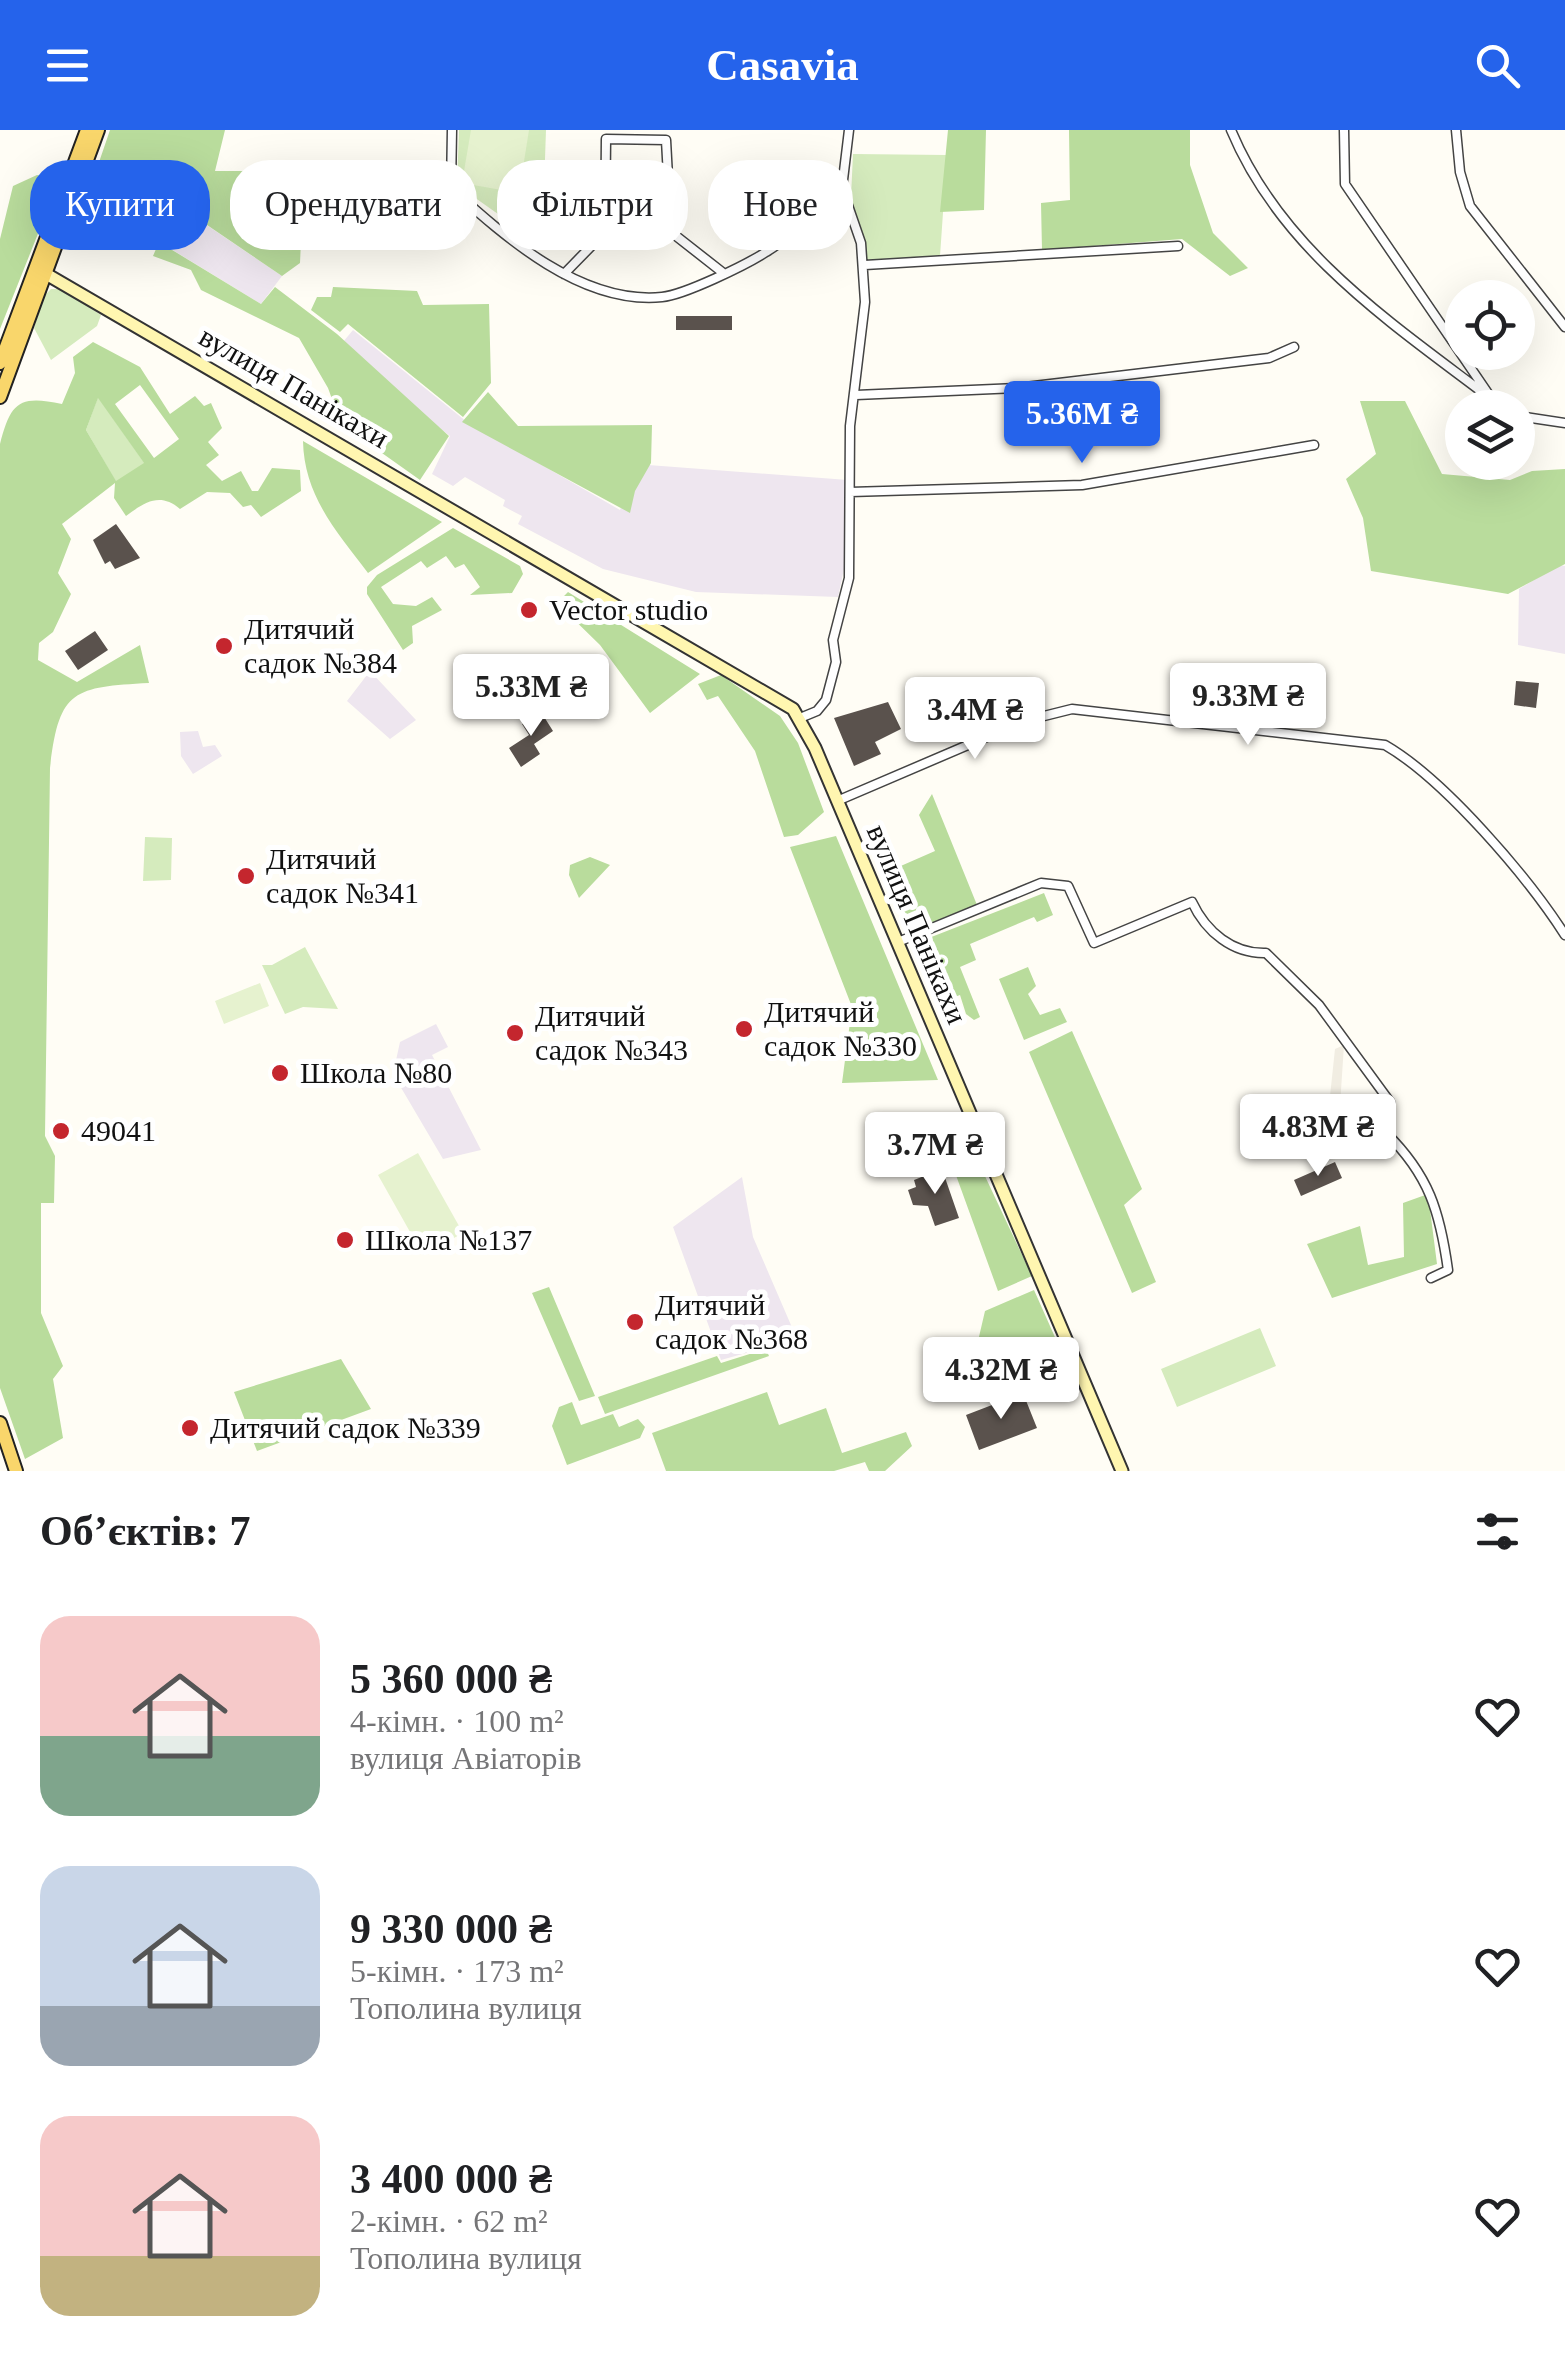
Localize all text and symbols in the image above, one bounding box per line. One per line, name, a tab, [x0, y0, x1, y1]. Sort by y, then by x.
icon: menu	[40, 38, 95, 93]
icon: search	[1470, 38, 1525, 93]
text: Casavia	[706, 40, 859, 90]
chip: Купити	[30, 160, 210, 250]
chip: Орендувати	[230, 160, 477, 250]
chip: Фільтри	[497, 160, 688, 250]
chip: Нове	[708, 160, 853, 250]
map controls	[1445, 280, 1535, 480]
button: locate	[1445, 280, 1535, 370]
street label: вулиця Панікахи	[194, 319, 395, 454]
pin: 5.36M ₴	[990, 381, 1174, 466]
button: layers	[1445, 390, 1535, 480]
text: 5.36M ₴	[1026, 395, 1138, 431]
place label: Vector studio	[549, 593, 708, 626]
marker: Vector studio	[518, 599, 540, 621]
place label: Дитячий садок №384	[244, 612, 397, 679]
marker: Дитячий садок №384	[213, 635, 235, 657]
pin: 5.33M ₴	[439, 654, 623, 739]
pin: 9.33M ₴	[1156, 663, 1340, 748]
text: 5.33M ₴	[475, 668, 587, 704]
pin: 3.4M ₴	[894, 677, 1056, 762]
text: 9.33M ₴	[1192, 677, 1304, 713]
text: 3.4M ₴	[927, 691, 1023, 727]
street label: вулиця Панікахи	[861, 819, 974, 1028]
place label: Дитячий садок №341	[266, 842, 419, 909]
marker: Дитячий садок №341	[235, 865, 257, 887]
place label: Дитячий садок №330	[764, 995, 917, 1062]
place label: Дитячий садок №343	[535, 999, 688, 1066]
marker: Дитячий садок №330	[733, 1018, 755, 1040]
marker: Дитячий садок №343	[504, 1022, 526, 1044]
place label: Школа №80	[300, 1056, 452, 1089]
marker: Школа №80	[269, 1062, 291, 1084]
pin: 4.83M ₴	[1226, 1094, 1410, 1179]
text: 4.83M ₴	[1262, 1108, 1374, 1144]
pin: 3.7M ₴	[854, 1112, 1016, 1197]
place label: 49041	[81, 1114, 156, 1147]
marker: 49041	[50, 1120, 72, 1142]
text: 3.7M ₴	[887, 1126, 983, 1162]
place label: Школа №137	[365, 1223, 532, 1256]
marker: Школа №137	[334, 1229, 356, 1251]
place label: Дитячий садок №368	[655, 1288, 808, 1355]
marker: Дитячий садок №368	[624, 1311, 646, 1333]
pin: 4.32M ₴	[909, 1337, 1093, 1422]
text: 4.32M ₴	[945, 1351, 1057, 1387]
place label: Дитячий садок №339	[210, 1411, 481, 1444]
marker: Дитячий садок №339	[179, 1417, 201, 1439]
icon: filters	[1470, 1504, 1525, 1559]
text: Об’єктів: 7	[40, 1508, 250, 1554]
icon: home	[120, 1656, 240, 1776]
text: 5 360 000 ₴	[350, 1656, 552, 1702]
icon: heart	[1470, 1689, 1525, 1744]
text: 4-кімн. · 100 m²	[350, 1703, 564, 1739]
text: вулиця Авіаторів	[350, 1740, 582, 1776]
icon: home	[120, 1906, 240, 2026]
text: 9 330 000 ₴	[350, 1906, 552, 1952]
icon: heart	[1470, 1939, 1525, 1994]
text: 5-кімн. · 173 m²	[350, 1953, 564, 1989]
text: Тополина вулиця	[350, 1990, 582, 2026]
icon: home	[120, 2156, 240, 2276]
text: 3 400 000 ₴	[350, 2156, 552, 2202]
icon: heart	[1470, 2189, 1525, 2244]
text: 2-кімн. · 62 m²	[350, 2203, 548, 2239]
text: Тополина вулиця	[350, 2240, 582, 2276]

